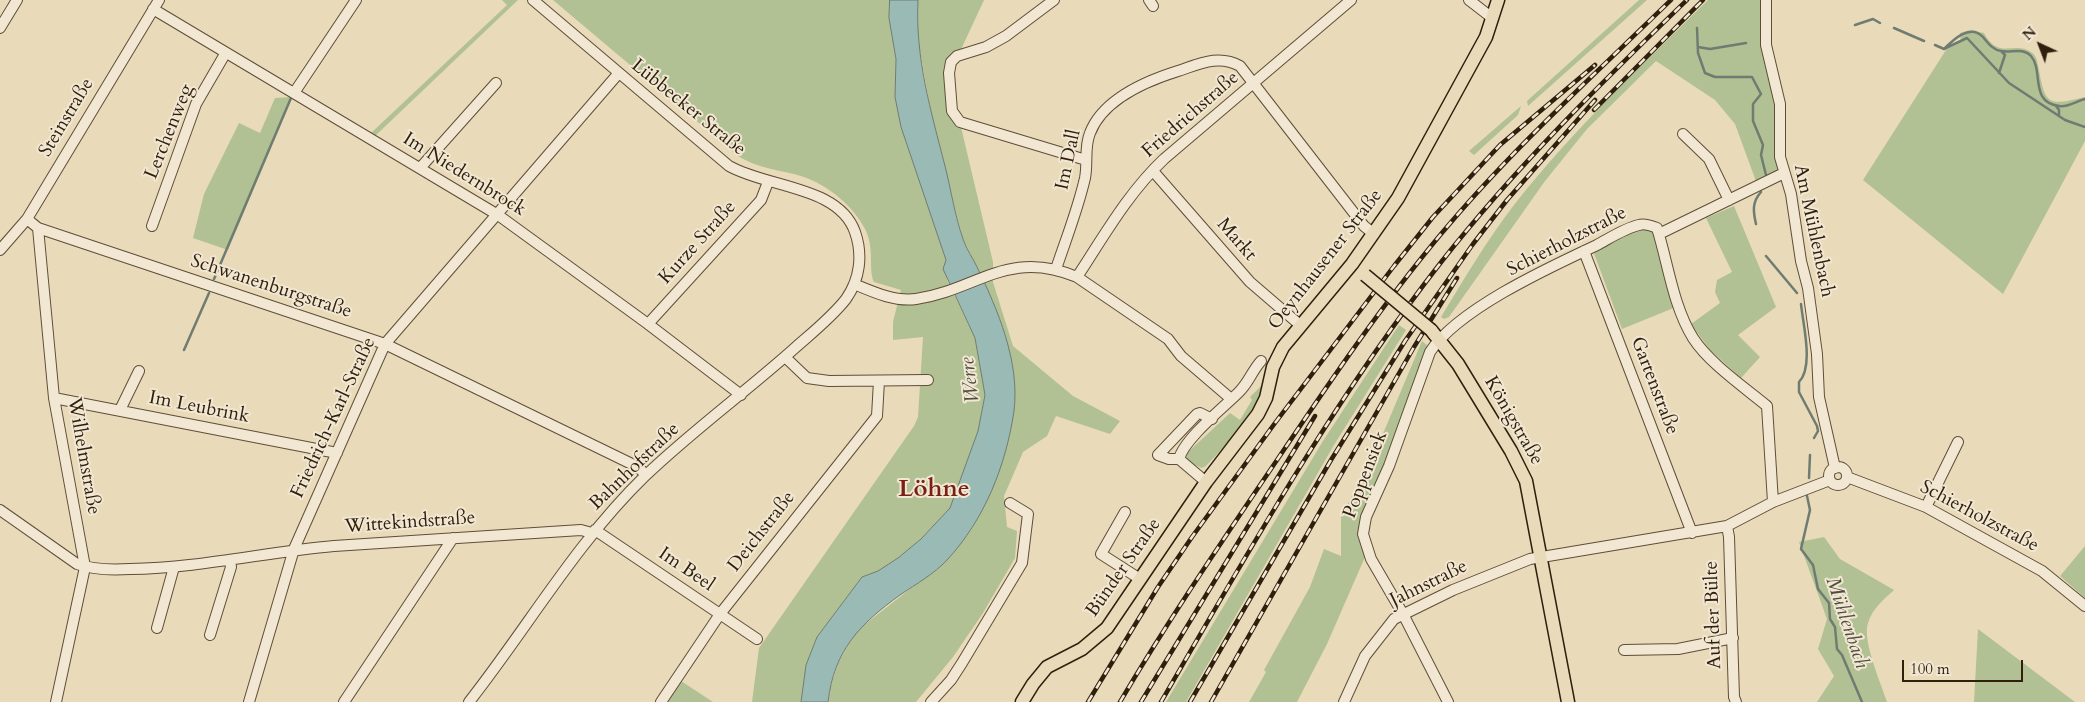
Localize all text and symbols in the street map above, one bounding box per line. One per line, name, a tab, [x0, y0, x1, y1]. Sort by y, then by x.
north arrow	[2015, 20, 2065, 70]
text: N	[2019, 23, 2040, 45]
street label: Lübbecker Straße	[626, 55, 750, 161]
street label: Friedrichstraße	[1138, 67, 1244, 163]
street label: Steinstraße	[35, 75, 99, 161]
street label: Lerchenweg	[141, 81, 199, 183]
street label: Im Niedernbrock	[398, 128, 530, 222]
street label: Im Dall	[1052, 128, 1086, 192]
street label: Am Mühlenbach	[1788, 163, 1838, 299]
street label: Oeynhausener Straße	[1264, 185, 1388, 335]
street label: Kurze Straße	[655, 197, 741, 289]
street label: Schierholzstraße	[1503, 202, 1631, 282]
street label: Markt	[1211, 214, 1261, 266]
street label: Schwanenburgstraße	[188, 250, 354, 324]
street label: Friedrich-Karl-Straße	[287, 334, 381, 502]
street label: Gartenstraße	[1625, 334, 1683, 438]
water label: Werre	[956, 356, 986, 404]
street label: Königstraße	[1478, 373, 1548, 469]
street label: Im Leubrink	[147, 387, 251, 429]
street label: Wilhelmstraße	[61, 396, 105, 516]
street label: Bahnhofstraße	[585, 418, 685, 516]
street label: Poppensiek	[1339, 428, 1393, 522]
district label: Löhne	[898, 476, 970, 504]
street label: Schierholzstraße	[1916, 476, 2042, 558]
street label: Deichstraße	[723, 487, 801, 577]
street label: Wittekindstraße	[344, 507, 476, 539]
street label: Bünder Straße	[1082, 514, 1166, 622]
street label: Im Beel	[654, 543, 718, 597]
street label: Jahnstraße	[1387, 555, 1471, 613]
street label: Auf der Bülte	[1701, 560, 1727, 670]
water label: Mühlenbach	[1819, 574, 1873, 672]
scale bar	[1905, 650, 2026, 682]
text: 100 m	[1910, 659, 1950, 679]

